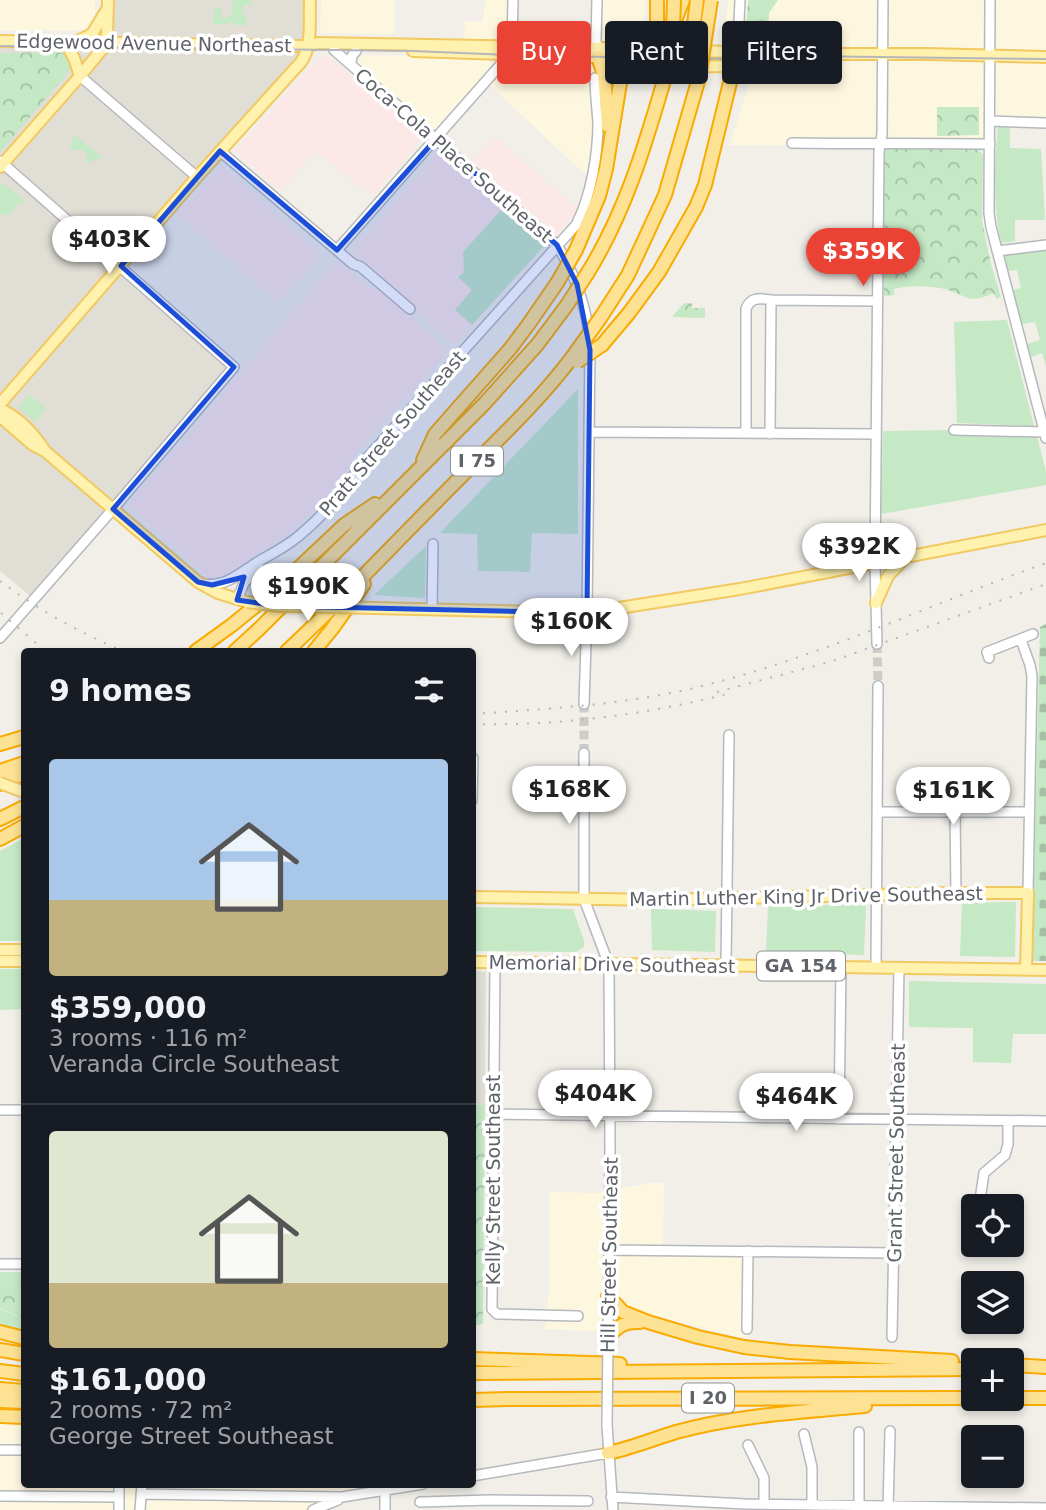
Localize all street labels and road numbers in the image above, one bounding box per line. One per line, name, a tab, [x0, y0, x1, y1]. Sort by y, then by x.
street label: Edgewood Avenue Northeast	[16, 30, 292, 56]
street label: Coca-Cola Place Southeast	[351, 63, 557, 247]
street label: Pratt Street Southeast	[314, 346, 470, 520]
road number: I 75	[451, 447, 503, 476]
street label: Martin Luther King Jr Drive Southeast	[629, 882, 983, 910]
street label: Memorial Drive Southeast	[488, 951, 736, 977]
road number: GA 154	[757, 951, 845, 981]
street label: Grant Street Southeast	[883, 1043, 909, 1263]
street label: Kelly Street Southeast	[482, 1075, 504, 1285]
street label: Hill Street Southeast	[596, 1157, 622, 1353]
road number: I 20	[682, 1384, 734, 1413]

